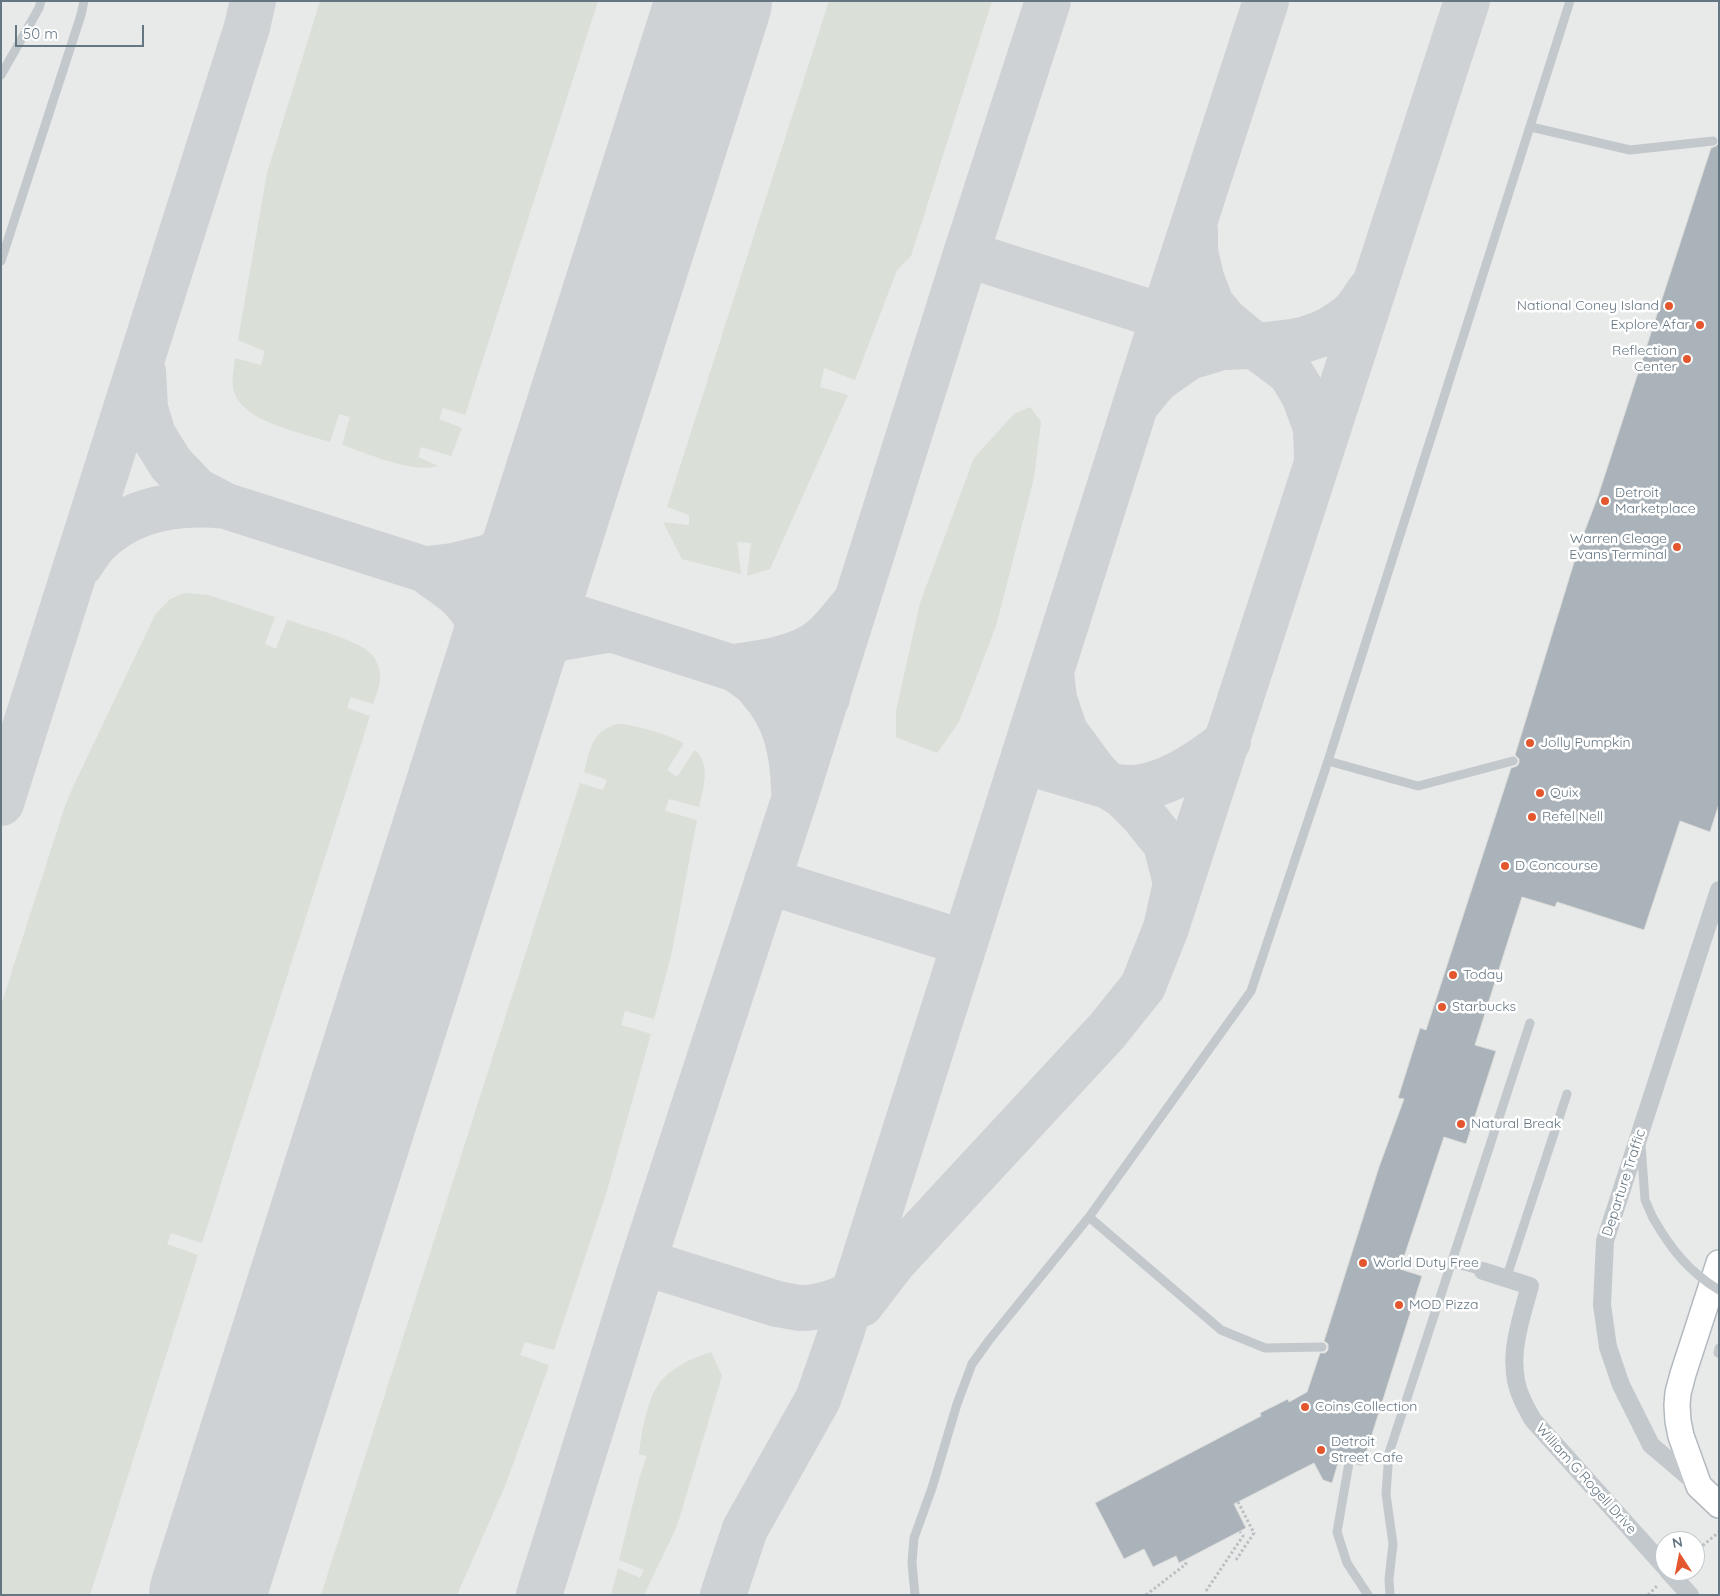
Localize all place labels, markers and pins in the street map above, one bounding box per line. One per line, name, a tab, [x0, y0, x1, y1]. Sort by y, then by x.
place label: National Coney Island	[1517, 298, 1659, 314]
marker: National Coney Island	[1663, 300, 1675, 312]
place label: Explore Afar	[1610, 317, 1690, 333]
marker: Explore Afar	[1694, 319, 1706, 331]
place label: Reflection Center	[1612, 343, 1677, 376]
marker: Reflection Center	[1681, 353, 1693, 365]
place label: Detroit Marketplace	[1615, 485, 1696, 518]
marker: Detroit Marketplace	[1599, 495, 1611, 507]
place label: Warren Cleage Evans Terminal	[1569, 531, 1667, 564]
marker: Warren Cleage Evans Terminal	[1671, 541, 1683, 553]
place label: Jolly Pumpkin	[1540, 735, 1631, 751]
marker: Jolly Pumpkin	[1524, 737, 1536, 749]
place label: Quix	[1550, 785, 1579, 801]
marker: Quix	[1534, 787, 1546, 799]
place label: Refel Nell	[1542, 809, 1603, 825]
marker: Refel Nell	[1526, 811, 1538, 823]
place label: D Concourse	[1515, 858, 1598, 874]
marker: D Concourse	[1499, 860, 1511, 872]
place label: Today	[1463, 967, 1503, 983]
marker: Today	[1447, 969, 1459, 981]
place label: Starbucks	[1452, 999, 1516, 1015]
marker: Starbucks	[1436, 1001, 1448, 1013]
place label: Natural Break	[1471, 1116, 1561, 1132]
marker: Natural Break	[1455, 1118, 1467, 1130]
place label: World Duty Free	[1373, 1255, 1479, 1271]
marker: World Duty Free	[1357, 1257, 1369, 1269]
place label: MOD Pizza	[1409, 1297, 1478, 1313]
marker: MOD Pizza	[1393, 1299, 1405, 1311]
place label: Coins Collection	[1315, 1399, 1417, 1415]
marker: Coins Collection	[1299, 1401, 1311, 1413]
place label: Detroit Street Cafe	[1331, 1434, 1403, 1466]
marker: Detroit Street Cafe	[1315, 1444, 1327, 1456]

